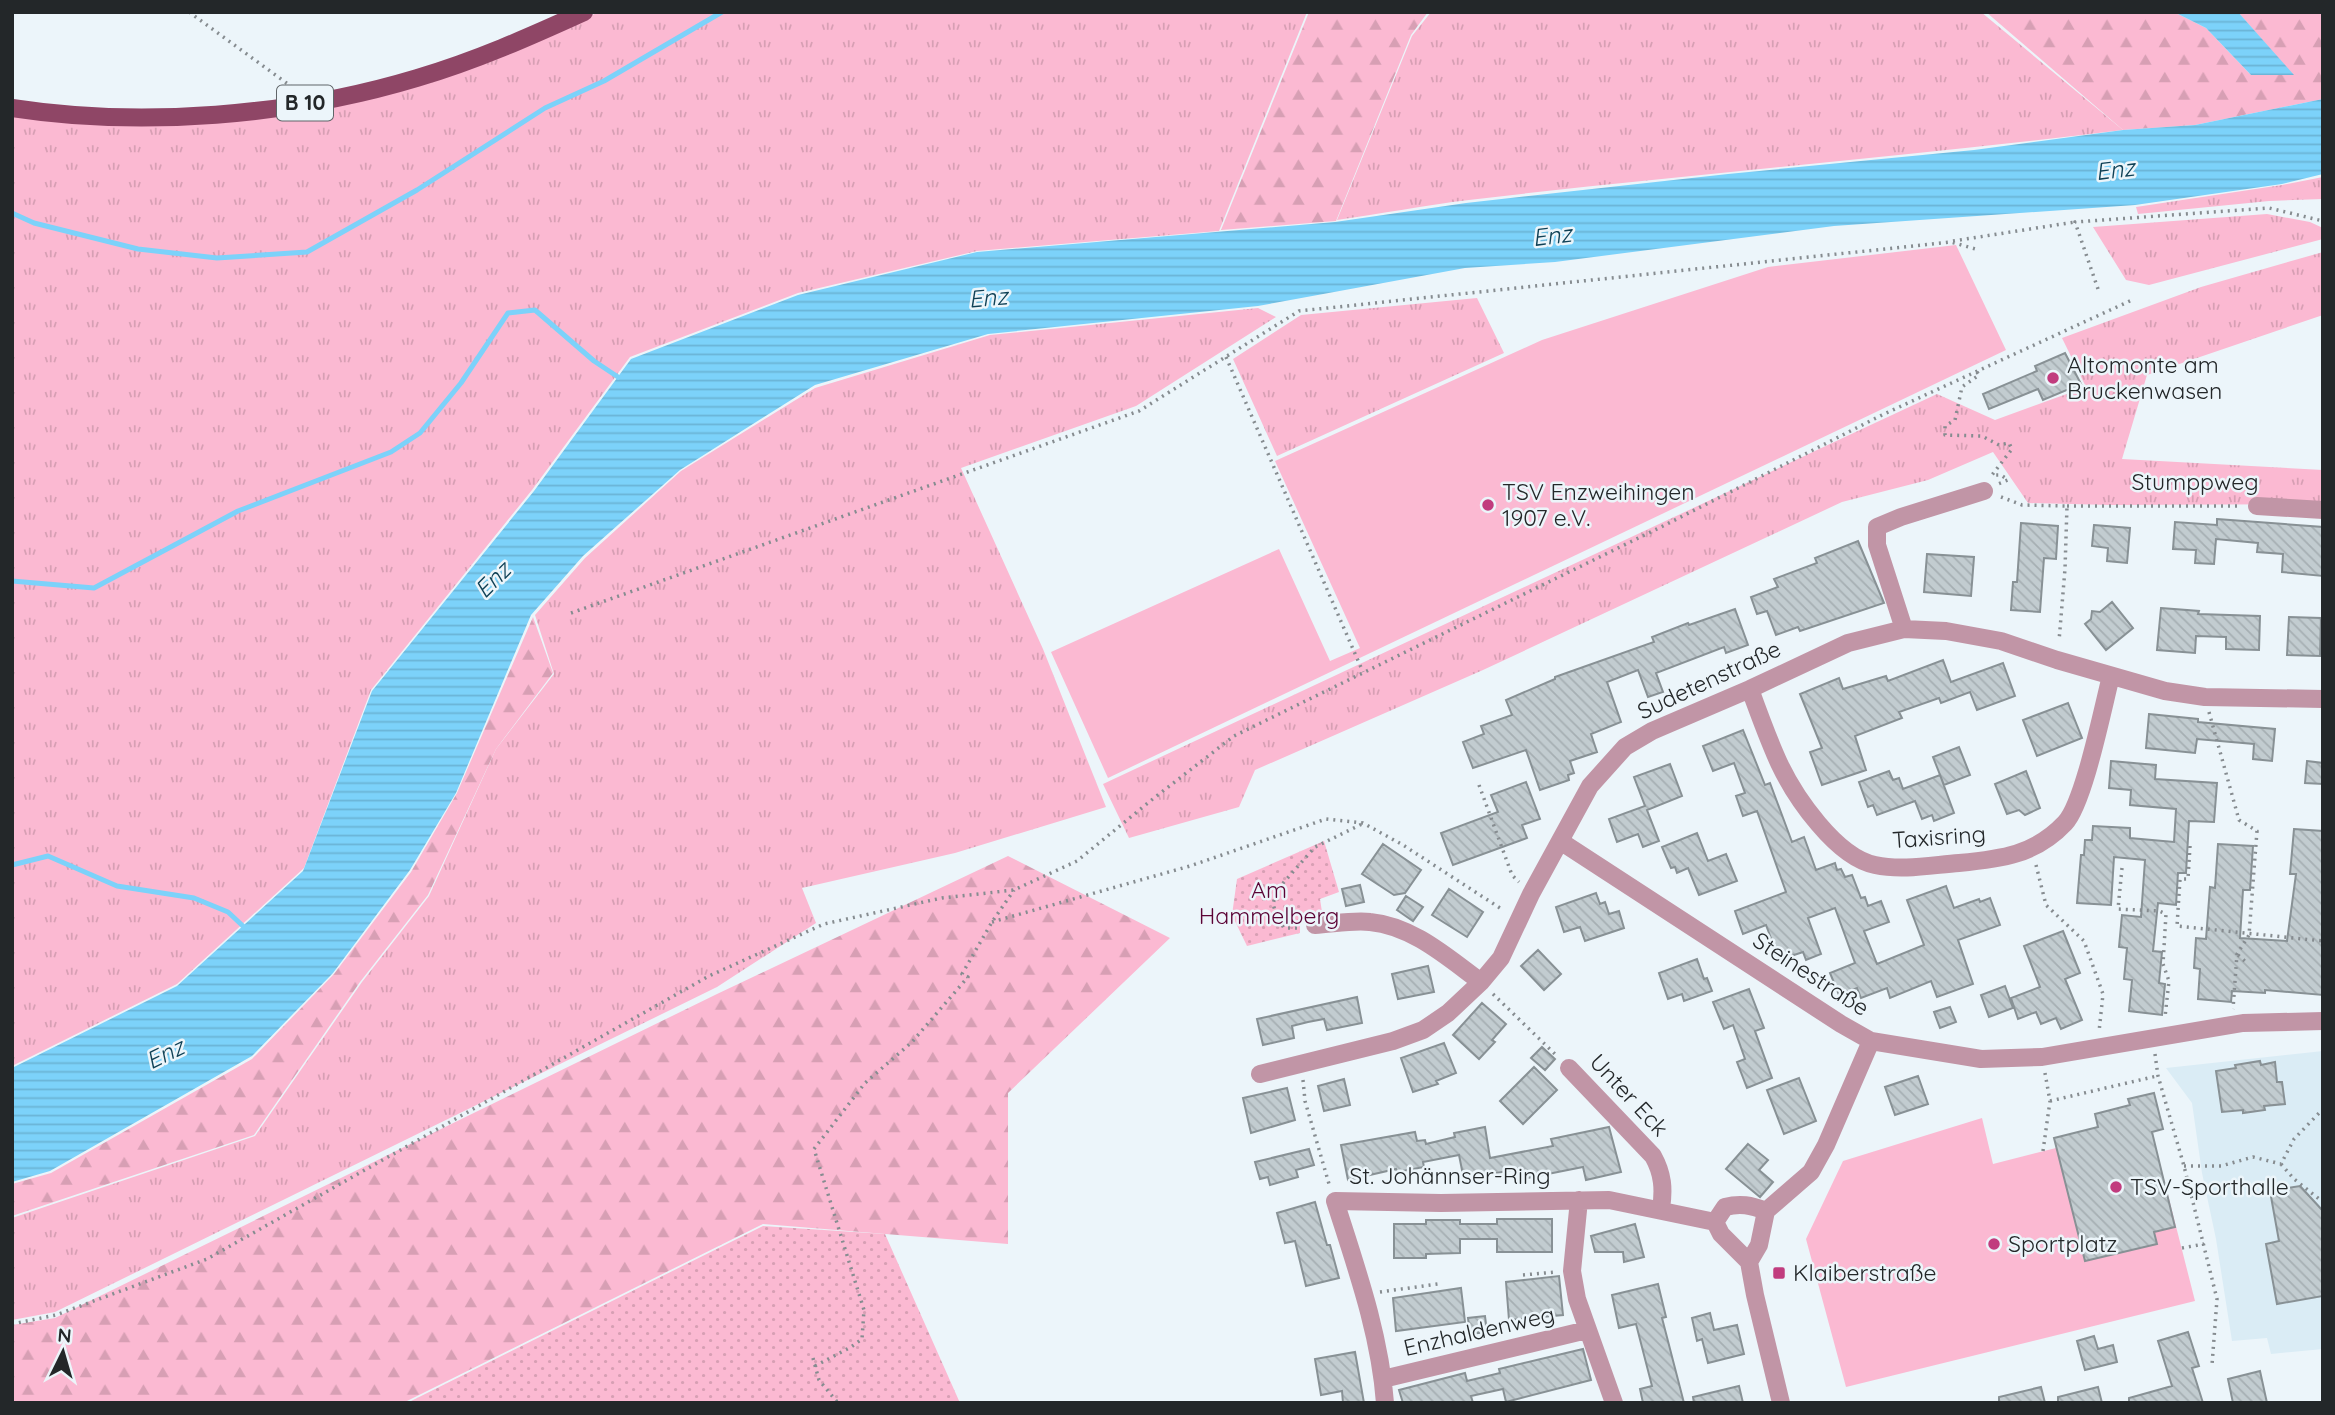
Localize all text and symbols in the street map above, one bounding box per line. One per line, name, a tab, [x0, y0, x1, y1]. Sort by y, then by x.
road number: B 10	[277, 86, 333, 120]
water label: Enz	[2094, 151, 2139, 186]
water label: Enz	[1531, 217, 1576, 252]
water label: Enz	[967, 280, 1011, 314]
place label: Altomonte am Bruckenwasen	[2067, 350, 2222, 405]
marker: Altomonte am Bruckenwasen	[2045, 370, 2061, 386]
street label: Stumppweg	[2131, 467, 2259, 496]
place label: TSV Enzweihingen 1907 e.V.	[1502, 477, 1694, 532]
marker: TSV Enzweihingen 1907 e.V.	[1480, 497, 1496, 513]
water label: Enz	[468, 553, 518, 604]
street label: Sudetenstraße	[1632, 634, 1785, 725]
street label: Taxisring	[1891, 819, 1987, 854]
park label: Am Hammelberg	[1199, 875, 1339, 930]
street label: Steinestraße	[1748, 925, 1875, 1022]
water label: Enz	[140, 1030, 191, 1075]
street label: Unter Eck	[1584, 1047, 1675, 1142]
street label: St. Johännser-Ring	[1349, 1161, 1551, 1190]
place label: TSV-Sporthalle	[2130, 1172, 2289, 1201]
marker: TSV-Sporthalle	[2108, 1179, 2124, 1195]
place label: Sportplatz	[2008, 1229, 2117, 1258]
marker: Sportplatz	[1986, 1236, 2002, 1252]
place label: Klaiberstraße	[1793, 1258, 1937, 1287]
marker: Klaiberstraße	[1771, 1265, 1787, 1281]
street label: Enzhaldenweg	[1401, 1299, 1557, 1362]
north arrow	[28, 1317, 98, 1387]
text: N	[56, 1323, 72, 1348]

